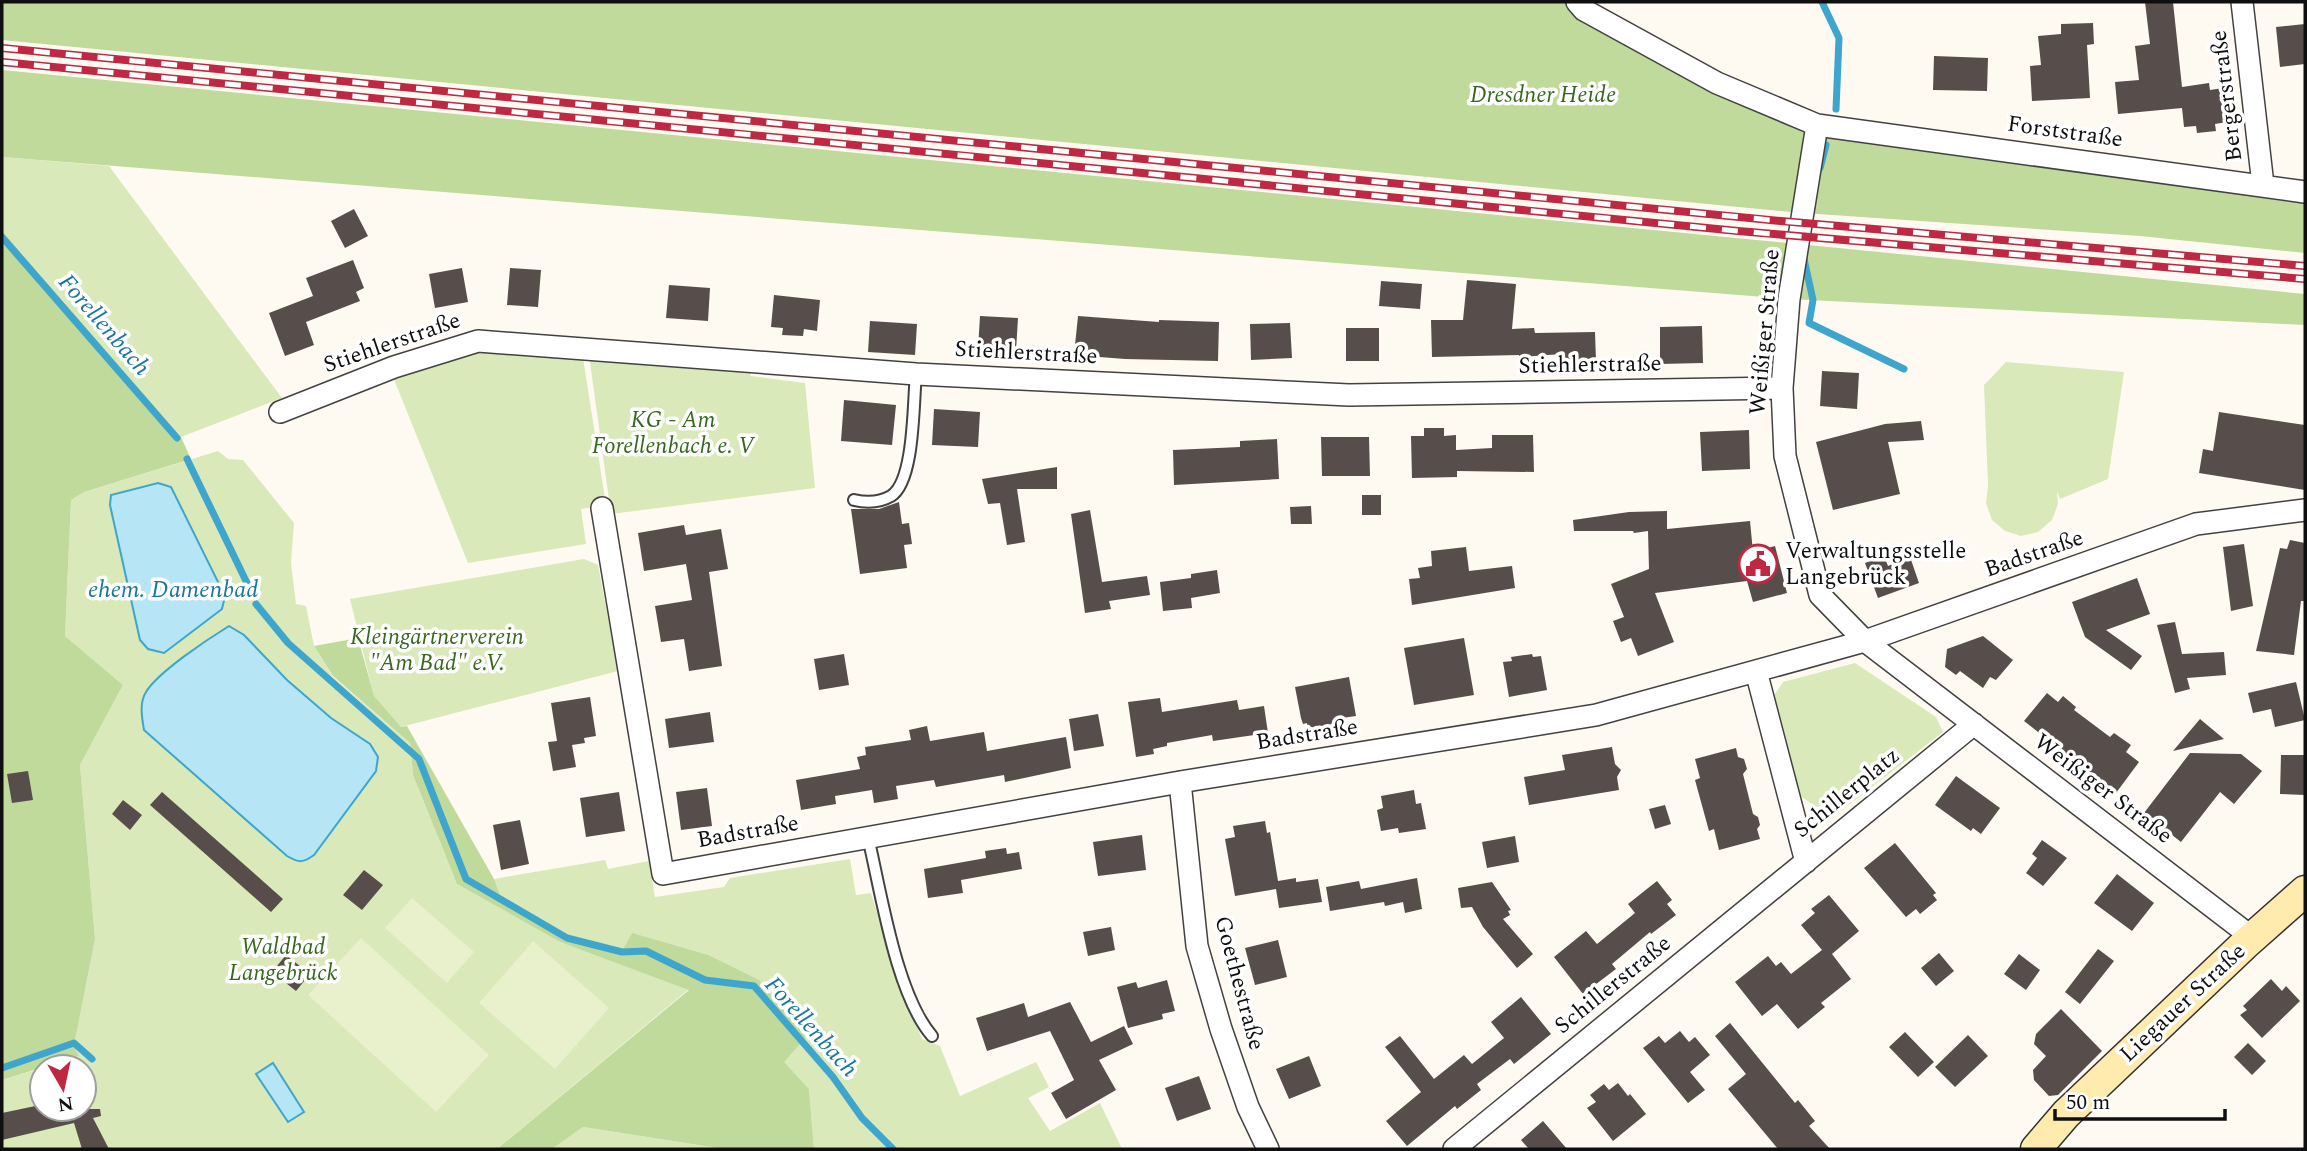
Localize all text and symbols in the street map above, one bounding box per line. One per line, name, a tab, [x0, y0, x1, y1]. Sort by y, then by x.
street label: Bergerstraße	[2202, 28, 2252, 164]
park label: Dresdner Heide	[1470, 78, 1616, 113]
street label: Forststraße	[2005, 107, 2125, 157]
street label: Weißiger Straße	[1740, 248, 1790, 416]
water label: Forellenbach	[49, 266, 159, 384]
street label: Stiehlerstraße	[319, 303, 465, 383]
street label: Stiehlerstraße	[954, 332, 1098, 374]
street label: Stiehlerstraße	[1518, 346, 1662, 384]
park label: KG - Am Forellenbach e. V	[592, 403, 755, 464]
street label: Badstraße	[1980, 521, 2088, 587]
place label: Verwaltungsstelle Langebrück	[1785, 534, 1966, 595]
public building icon: Verwaltungsstelle Langebrück	[1737, 543, 1779, 585]
water label: ehem. Damenbad	[88, 572, 258, 608]
park label: Kleingärtnerverein "Am Bad" e.V.	[350, 620, 524, 681]
street label: Badstraße	[1253, 710, 1361, 760]
street label: Weißiger Straße	[2026, 725, 2180, 853]
street label: Schillerplatz	[1786, 739, 1908, 847]
street label: Badstraße	[694, 806, 802, 858]
street label: Goethestraße	[1204, 912, 1274, 1054]
street label: Schillerstraße	[1547, 927, 1679, 1043]
park label: Waldbad Langebrück	[228, 930, 338, 991]
street label: Liegauer Straße	[2112, 935, 2254, 1071]
water label: Forellenbach	[756, 968, 866, 1086]
north arrow	[28, 1053, 98, 1123]
scale bar	[2055, 1078, 2225, 1122]
text: 50 m	[2066, 1087, 2110, 1119]
text: N	[55, 1088, 75, 1119]

